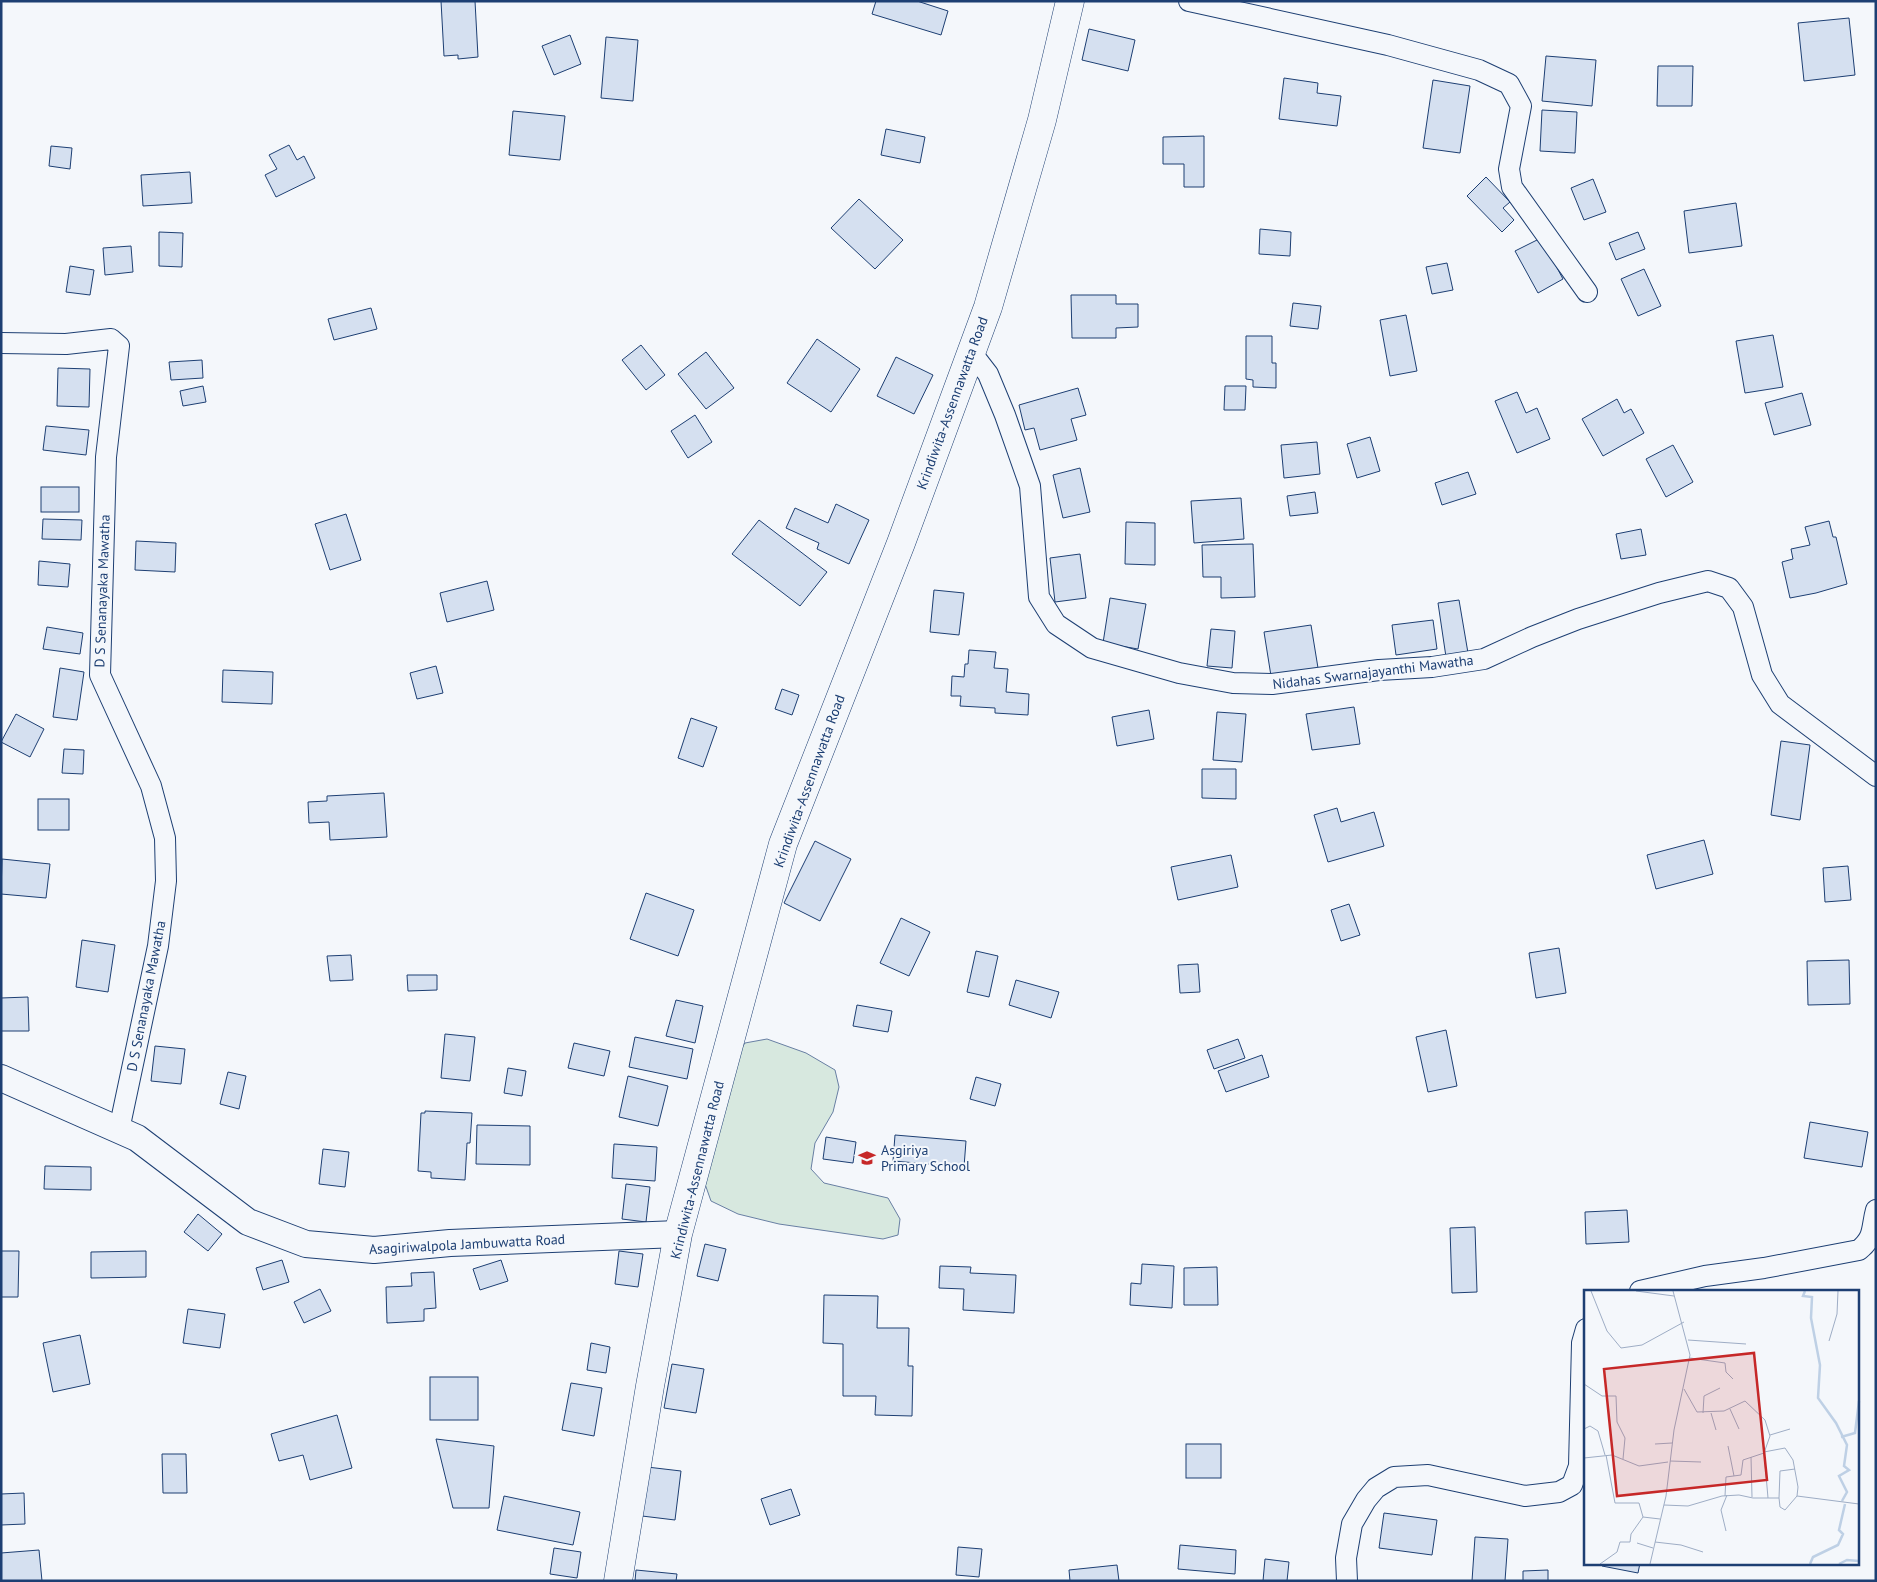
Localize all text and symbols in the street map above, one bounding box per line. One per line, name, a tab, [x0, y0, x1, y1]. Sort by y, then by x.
street label: Krindiwita-Assennawatta Road	[912, 314, 992, 492]
street label: D S Senanayaka Mawatha	[90, 514, 114, 668]
street label: Nidahas Swarnajayanthi Mawatha	[1272, 651, 1475, 693]
street label: Krindiwita-Assennawatta Road	[769, 692, 849, 870]
street label: D S Senanayaka Mawatha	[123, 919, 169, 1073]
street label: Krindiwita-Assennawatta Road	[666, 1079, 728, 1261]
place label: Asgiriya Primary School	[881, 1141, 970, 1175]
school or university icon: Asgiriya Primary School	[857, 1148, 877, 1168]
street label: Asagiriwalpola Jambuwatta Road	[368, 1230, 566, 1258]
inset map	[1584, 1290, 1860, 1564]

